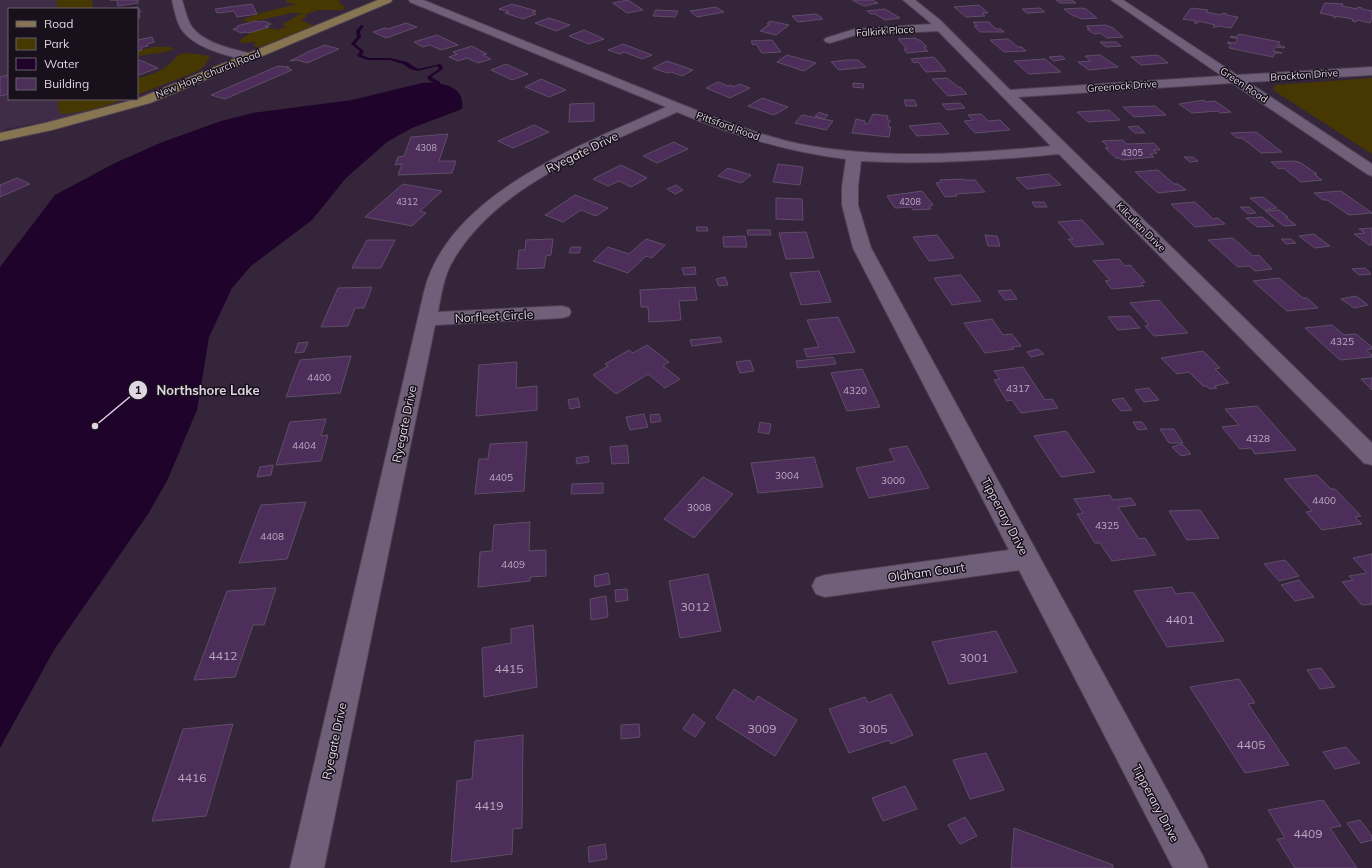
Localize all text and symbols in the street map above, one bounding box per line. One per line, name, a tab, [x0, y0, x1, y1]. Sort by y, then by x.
legend	[8, 8, 138, 100]
text: Road	[44, 16, 73, 31]
street label: Falkirk Place	[856, 22, 914, 40]
text: Park	[44, 36, 70, 51]
street label: New Hope Church Road	[154, 47, 262, 101]
text: Water	[44, 56, 80, 71]
street label: Green Road	[1218, 64, 1270, 106]
street label: Brockton Drive	[1270, 66, 1338, 84]
text: Building	[44, 76, 89, 91]
street label: Greenock Drive	[1087, 77, 1157, 95]
street label: Pittsford Road	[695, 109, 761, 143]
street label: Ryegate Drive	[544, 128, 620, 176]
house number: 4308	[415, 142, 437, 153]
house number: 4305	[1121, 147, 1143, 158]
house number: 4312	[396, 196, 418, 207]
house number: 4208	[899, 196, 921, 207]
street label: Kilcullen Drive	[1114, 200, 1168, 254]
street label: Norfleet Circle	[454, 306, 534, 326]
house number: 4325	[1330, 335, 1354, 348]
house number: 4400	[307, 371, 331, 384]
callout: Northshore Lake	[128, 377, 267, 402]
text: 1	[134, 382, 142, 397]
text: Northshore Lake	[157, 382, 260, 398]
house number: 4317	[1006, 382, 1030, 395]
street label: Ryegate Drive	[389, 384, 419, 464]
house number: 4320	[843, 384, 867, 397]
house number: 4328	[1246, 432, 1270, 445]
house number: 4404	[292, 439, 316, 452]
house number: 3004	[775, 469, 799, 482]
house number: 4405	[489, 471, 513, 484]
house number: 3000	[881, 474, 905, 487]
street label: Tipperary Drive	[978, 475, 1032, 557]
house number: 4400	[1312, 494, 1336, 507]
house number: 3008	[687, 501, 711, 514]
house number: 4325	[1095, 519, 1119, 532]
house number: 4408	[260, 530, 284, 543]
house number: 4409	[501, 558, 525, 571]
street label: Oldham Court	[886, 559, 966, 585]
house number: 3012	[681, 599, 709, 614]
house number: 4401	[1166, 612, 1194, 627]
house number: 4412	[209, 648, 237, 663]
house number: 3001	[960, 650, 988, 665]
house number: 4415	[495, 661, 523, 676]
street label: Ryegate Drive	[319, 701, 349, 781]
house number: 3009	[748, 721, 776, 736]
house number: 3005	[859, 721, 887, 736]
house number: 4405	[1237, 737, 1265, 752]
street label: Tipperary Drive	[1129, 762, 1183, 844]
house number: 4416	[178, 770, 206, 785]
house number: 4419	[475, 798, 503, 813]
house number: 4409	[1294, 826, 1322, 841]

